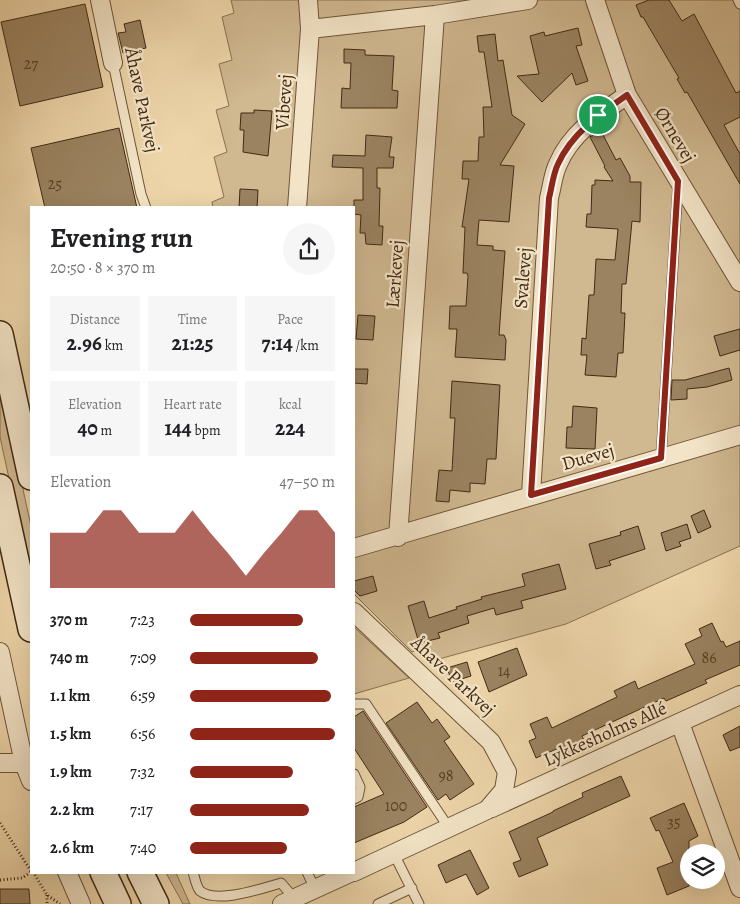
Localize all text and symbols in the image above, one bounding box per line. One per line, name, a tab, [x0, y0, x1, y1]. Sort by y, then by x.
street label: Åhave Parkvej	[118, 44, 166, 155]
house number: 27	[24, 53, 38, 75]
street label: Vibevej	[269, 73, 299, 132]
pin	[577, 94, 619, 136]
icon: arrive	[584, 101, 612, 129]
street label: Ørnevej	[648, 102, 702, 168]
house number: 25	[48, 173, 62, 195]
text: Evening run	[50, 219, 193, 257]
button: share	[283, 223, 335, 275]
street label: Lærkevej	[380, 239, 410, 309]
street label: Svalevej	[508, 247, 538, 309]
text: 20:50 · 8 × 370 m	[50, 257, 155, 279]
text: Distance	[70, 310, 120, 329]
text: Time	[178, 310, 207, 329]
text: Pace	[277, 310, 303, 329]
text: 2.96	[66, 329, 102, 357]
text: 21:25	[172, 329, 213, 357]
text: 7:14	[261, 329, 293, 357]
text: km	[102, 336, 123, 355]
text: /km	[293, 336, 319, 355]
text: Elevation	[68, 395, 122, 414]
text: Heart rate	[163, 395, 222, 414]
text: kcal	[279, 395, 301, 414]
text: 40	[77, 414, 98, 442]
text: 144	[164, 414, 192, 442]
text: 224	[275, 414, 305, 442]
text: m	[98, 421, 112, 440]
text: bpm	[192, 421, 221, 440]
street label: Duevej	[559, 437, 617, 477]
text: Elevation	[50, 471, 111, 493]
text: 47–50 m	[279, 471, 335, 493]
text: 370 m	[50, 609, 88, 631]
text: 7:23	[130, 609, 155, 631]
street label: Åhave Parkvej	[404, 629, 501, 722]
text: 740 m	[50, 647, 89, 669]
text: 7:09	[130, 647, 156, 669]
house number: 86	[701, 647, 717, 669]
house number: 14	[498, 660, 510, 682]
text: 1.1 km	[50, 685, 90, 707]
text: 6:59	[130, 685, 155, 707]
street label: Lykkesholms Allé	[539, 695, 671, 773]
text: 1.5 km	[50, 723, 91, 745]
text: 6:56	[130, 723, 155, 745]
text: 1.9 km	[50, 761, 92, 783]
text: 7:32	[130, 761, 155, 783]
house number: 98	[438, 765, 454, 787]
house number: 100	[385, 795, 407, 817]
text: 2.2 km	[50, 799, 94, 821]
text: 7:17	[130, 799, 153, 821]
house number: 35	[667, 811, 681, 833]
text: 2.6 km	[50, 837, 94, 859]
text: 7:40	[130, 837, 156, 859]
map controls	[680, 844, 725, 889]
button: layers	[680, 844, 725, 889]

